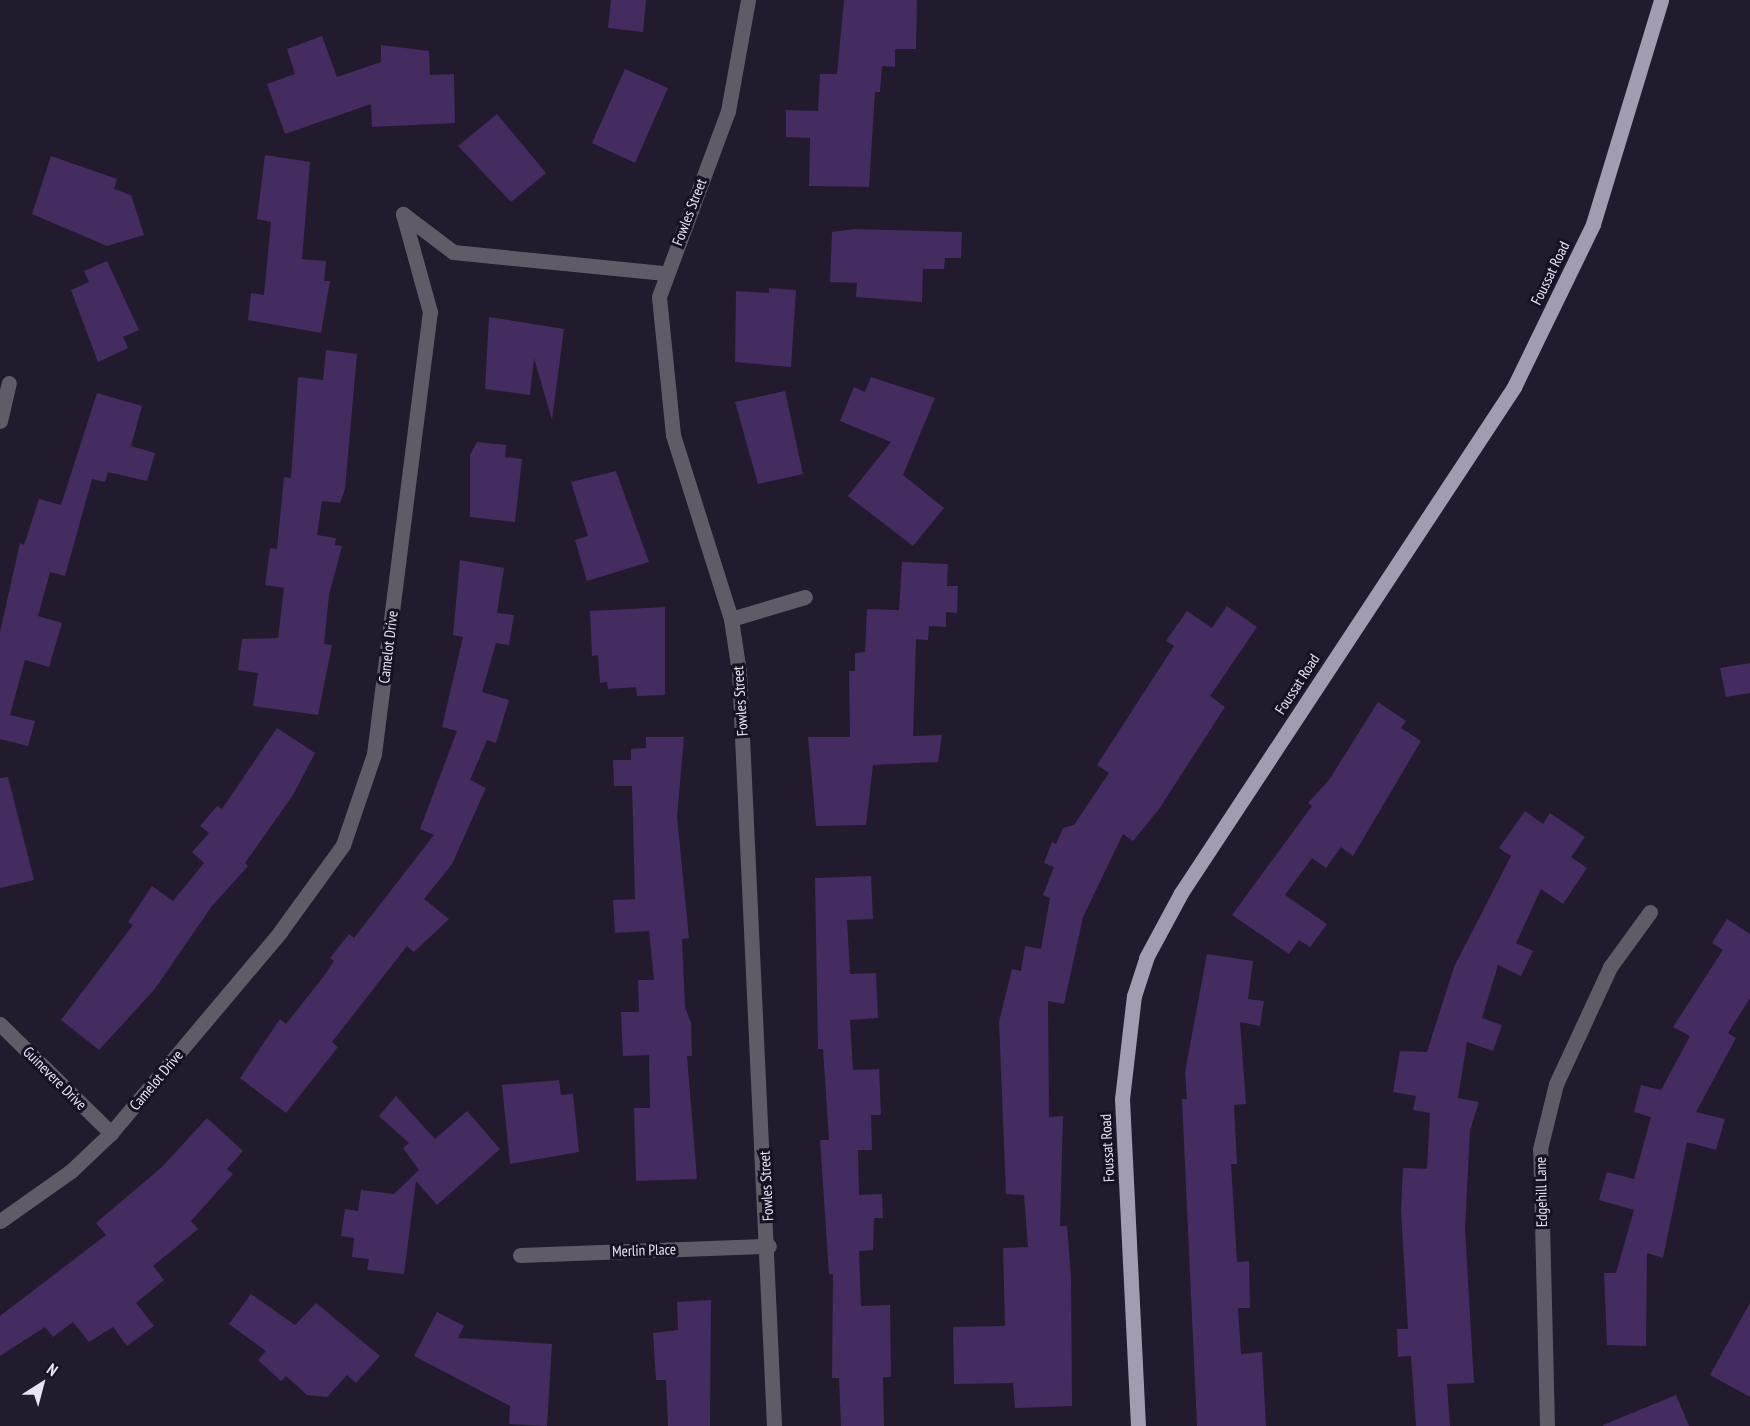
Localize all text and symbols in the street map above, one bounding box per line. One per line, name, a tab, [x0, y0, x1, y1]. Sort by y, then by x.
street label: Fowles Street	[668, 176, 710, 248]
street label: Foussat Road	[1527, 238, 1573, 308]
street label: Camelot Drive	[375, 610, 401, 684]
street label: Foussat Road	[1271, 650, 1323, 718]
street label: Fowles Street	[729, 665, 751, 737]
street label: Guinevere Drive	[19, 1042, 91, 1114]
street label: Camelot Drive	[126, 1046, 186, 1114]
street label: Foussat Road	[1096, 1113, 1118, 1183]
street label: Fowles Street	[755, 1150, 777, 1222]
street label: Edgehill Lane	[1531, 1157, 1551, 1227]
street label: Merlin Place	[612, 1240, 676, 1260]
north arrow	[12, 1354, 72, 1414]
text: N	[43, 1359, 62, 1380]

